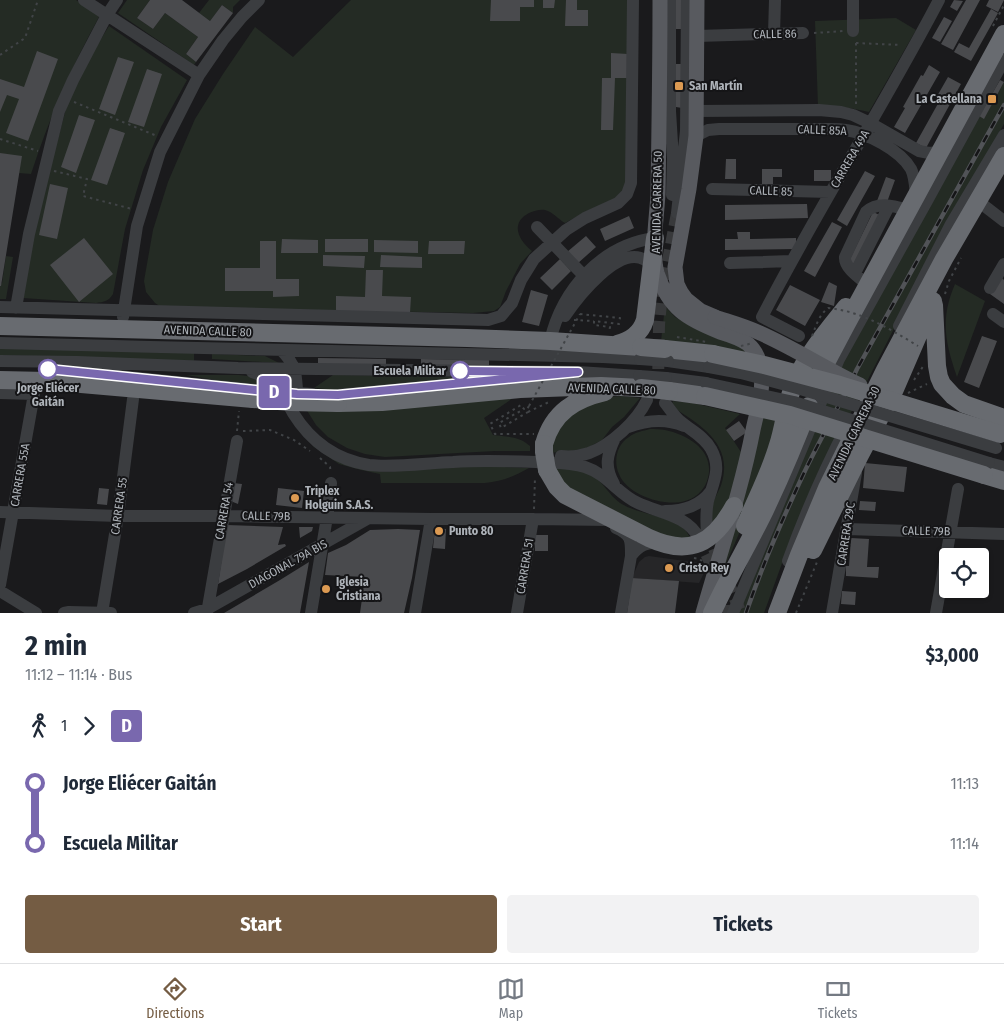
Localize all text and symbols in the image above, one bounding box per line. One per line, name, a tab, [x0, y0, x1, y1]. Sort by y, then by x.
street label: CALLE 86	[753, 27, 797, 41]
place label: San Martín	[689, 79, 743, 93]
marker: San Martín	[673, 80, 685, 92]
place label: La Castellana	[916, 92, 982, 106]
marker: La Castellana	[986, 93, 998, 105]
street label: CALLE 85A	[797, 122, 848, 138]
street label: CARRERA 49A	[828, 127, 873, 190]
street label: AVENIDA CARRERA 50	[649, 150, 665, 254]
street label: CALLE 85	[749, 183, 793, 199]
street label: AVENIDA CALLE 80	[164, 322, 252, 340]
marker: Jorge Eliécer Gaitán	[38, 359, 58, 379]
marker: Escuela Militar	[450, 361, 470, 381]
place label: Escuela Militar	[373, 364, 447, 378]
line badge: D	[258, 376, 290, 408]
street label: AVENIDA CALLE 80	[568, 380, 656, 398]
place label: Jorge Eliécer Gaitán	[16, 381, 80, 409]
text: D	[269, 381, 279, 403]
street label: AVENIDA CARRERA 30	[825, 384, 883, 482]
street label: CARRERA 55A	[8, 442, 33, 508]
street label: CARRERA 55	[108, 476, 130, 536]
street label: CARRERA 54	[212, 481, 236, 541]
place label: Triplex Holguin S.A.S.	[305, 484, 374, 512]
marker: Triplex Holguin S.A.S.	[289, 492, 301, 504]
street label: CARRERA 29C	[834, 501, 858, 567]
street label: CALLE 79B	[242, 509, 291, 523]
place label: Punto 80	[449, 524, 494, 538]
street label: CALLE 79B	[902, 524, 951, 538]
marker: Punto 80	[433, 525, 445, 537]
street label: DIAGONAL 79A BIS	[246, 537, 330, 591]
street label: CARRERA 51	[514, 537, 536, 595]
map controls	[939, 548, 989, 598]
button: locate	[939, 548, 989, 598]
place label: Cristo Rey	[679, 561, 729, 575]
marker: Cristo Rey	[663, 562, 675, 574]
place label: Iglesia Cristiana	[336, 575, 380, 603]
marker: Iglesia Cristiana	[320, 583, 332, 595]
text: 2 min	[25, 629, 87, 662]
text: $3,000	[925, 644, 979, 667]
text: 11:12 – 11:14 · Bus	[25, 665, 132, 684]
icon: walk	[25, 712, 53, 740]
icon: forward	[75, 712, 103, 740]
text: D	[121, 715, 132, 737]
text: 1	[61, 716, 67, 735]
text: Jorge Eliécer Gaitán	[63, 772, 217, 795]
text: 11:13	[951, 774, 979, 793]
text: Escuela Militar	[63, 832, 178, 855]
text: 11:14	[950, 834, 979, 853]
button: Start	[25, 895, 497, 953]
button: Tickets	[507, 895, 979, 953]
tab: Directions	[146, 975, 204, 1022]
tab: Map	[497, 975, 525, 1022]
tab: Tickets	[818, 975, 858, 1022]

